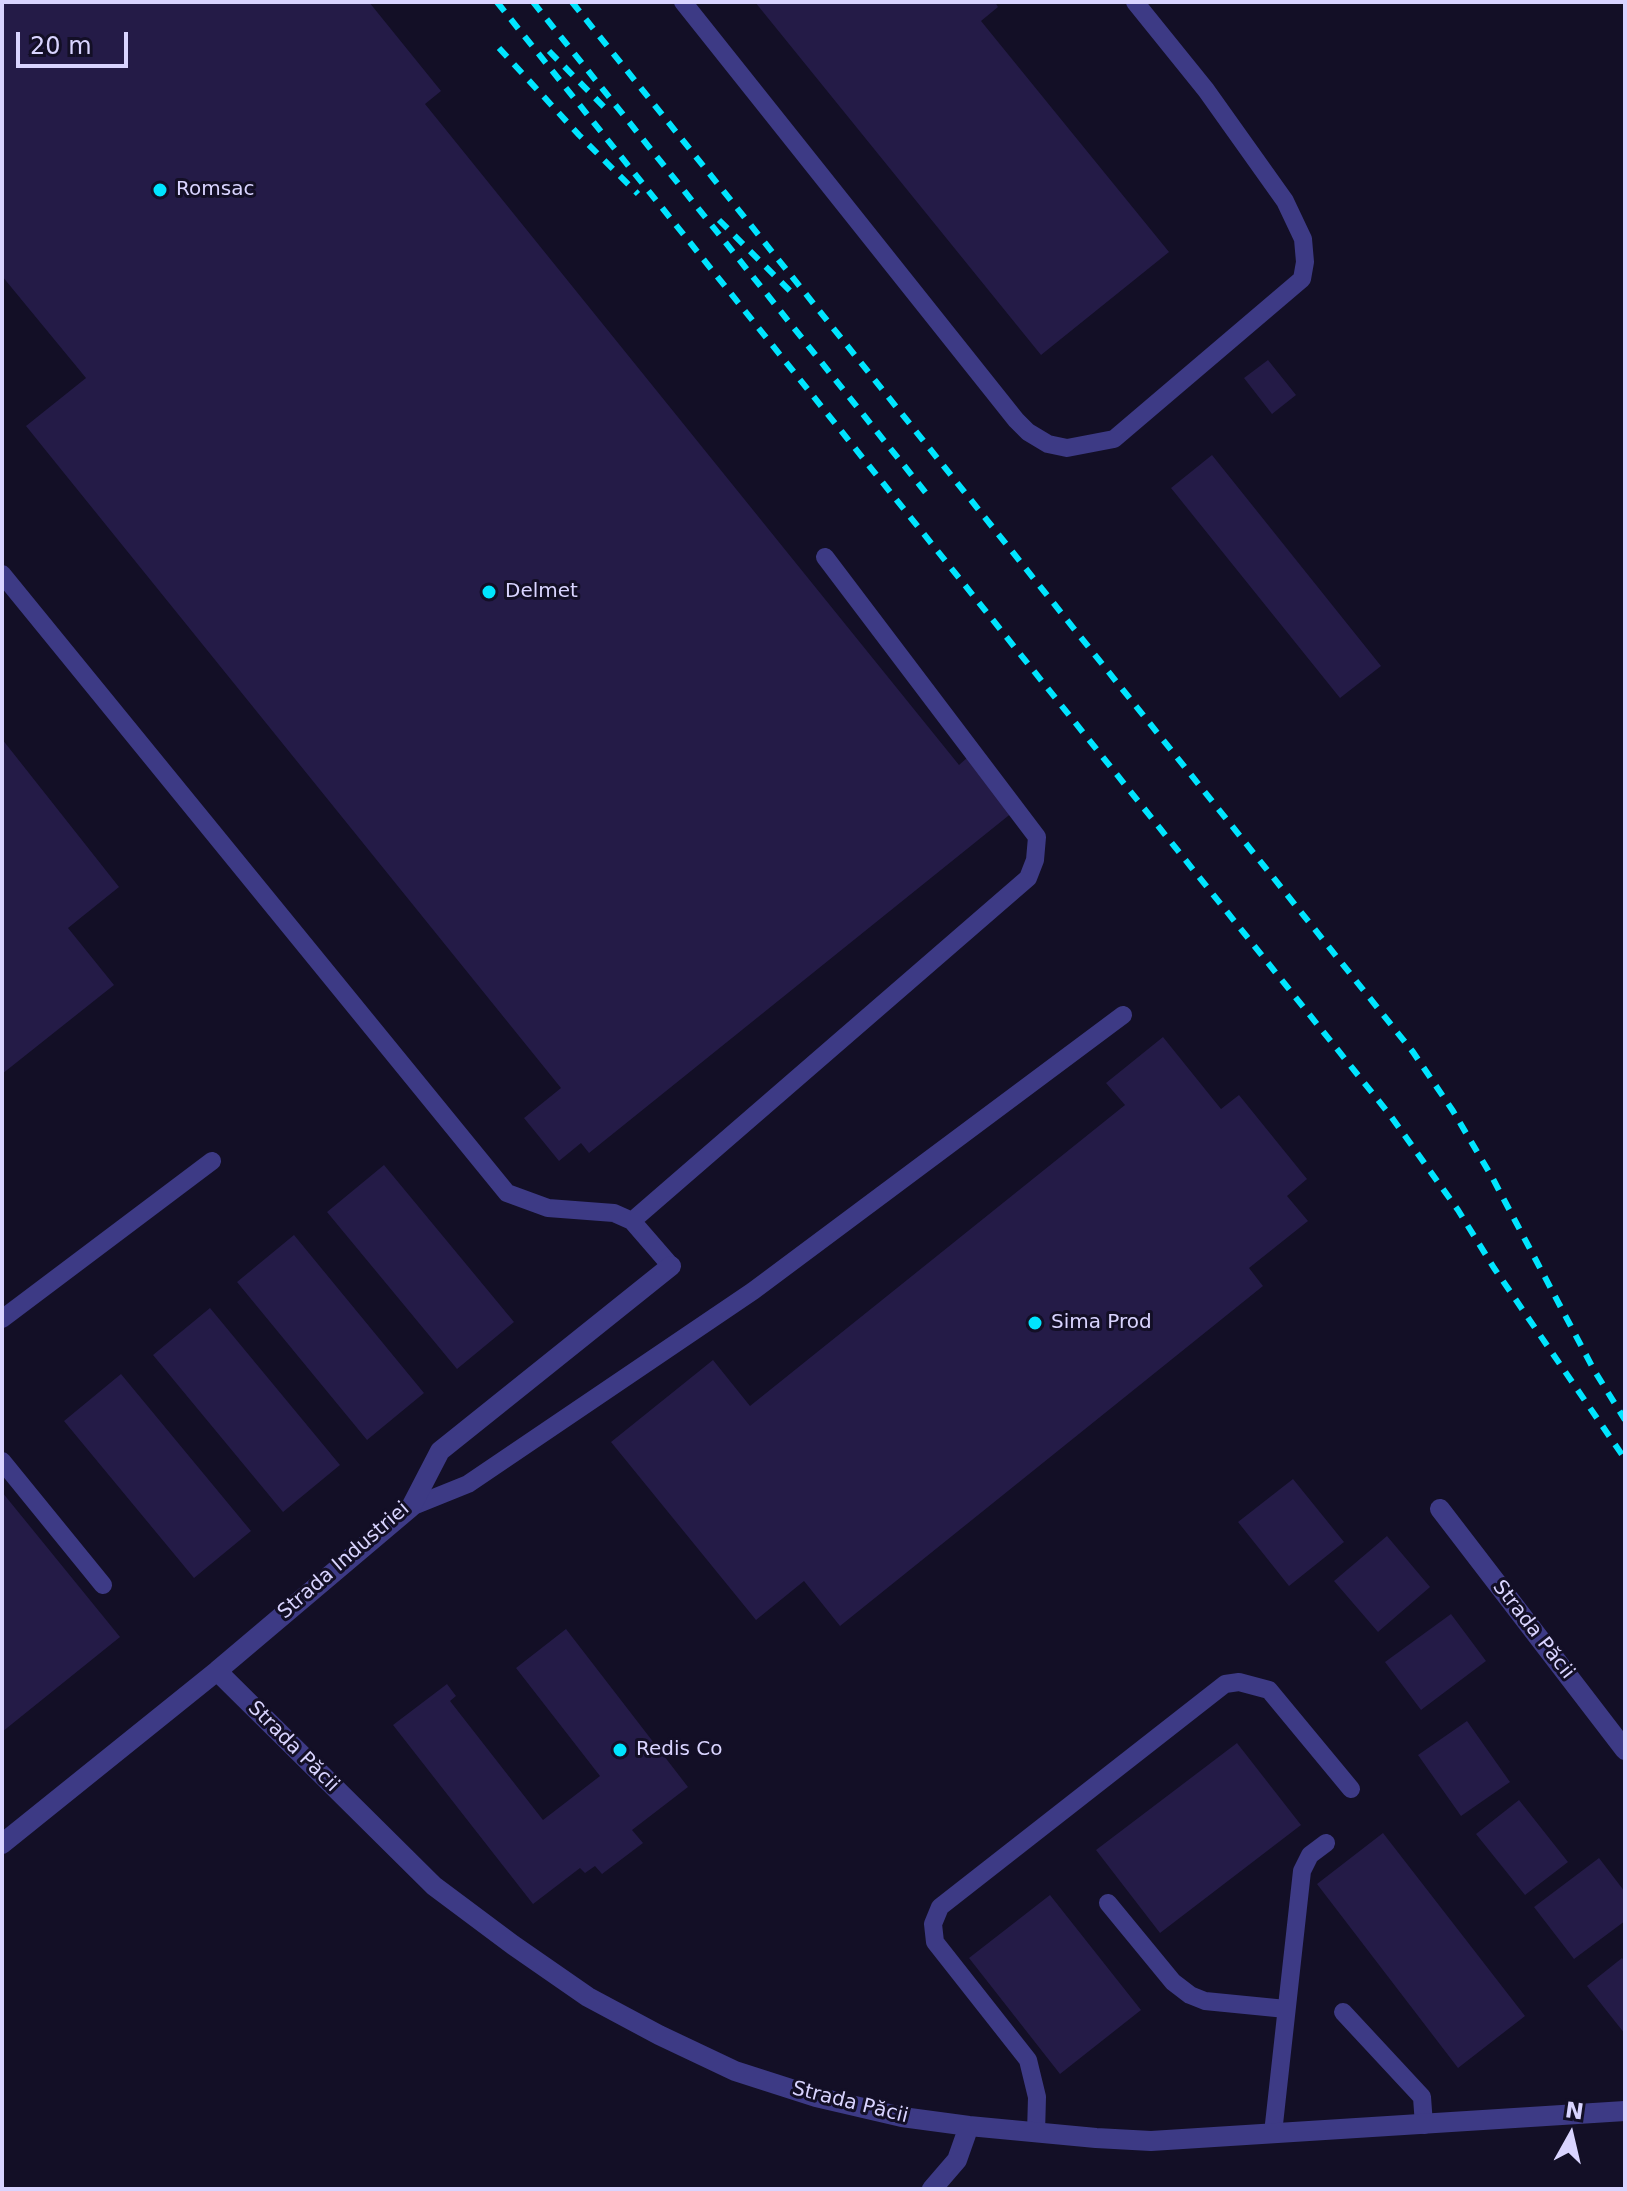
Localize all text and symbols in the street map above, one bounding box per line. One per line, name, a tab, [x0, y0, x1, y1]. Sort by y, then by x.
scale bar	[20, 16, 132, 66]
text: 20 m	[30, 32, 92, 60]
place label: Romsac	[176, 178, 254, 202]
marker: Romsac	[151, 181, 169, 199]
place label: Delmet	[505, 580, 578, 604]
marker: Delmet	[480, 583, 498, 601]
place label: Sima Prod	[1051, 1311, 1152, 1335]
marker: Sima Prod	[1026, 1314, 1044, 1332]
street label: Strada Industriei	[273, 1497, 415, 1625]
street label: Strada Păcii	[1487, 1576, 1579, 1684]
street label: Strada Păcii	[243, 1697, 343, 1797]
place label: Redis Co	[636, 1738, 723, 1762]
marker: Redis Co	[611, 1741, 629, 1759]
street label: Strada Păcii	[789, 2077, 911, 2129]
north arrow	[1531, 2095, 1611, 2175]
text: N	[1564, 2097, 1585, 2124]

